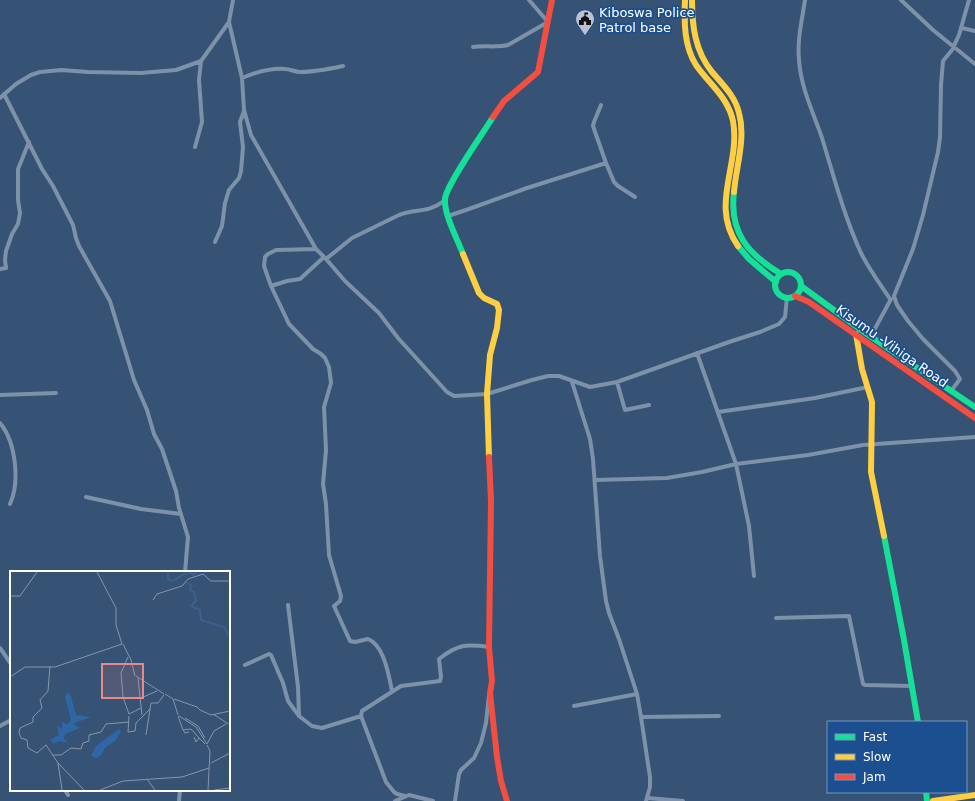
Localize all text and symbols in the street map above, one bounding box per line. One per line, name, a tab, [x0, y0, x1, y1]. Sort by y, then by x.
place label: Kiboswa Police Patrol base	[599, 5, 695, 35]
public building icon: Kiboswa Police Patrol base	[574, 8, 596, 36]
street label: Kisumu -Vihiga Road	[833, 302, 951, 390]
inset map	[10, 571, 230, 791]
legend	[827, 721, 967, 793]
text: Fast	[863, 730, 887, 744]
text: Slow	[863, 750, 891, 764]
text: Jam	[862, 770, 886, 784]

